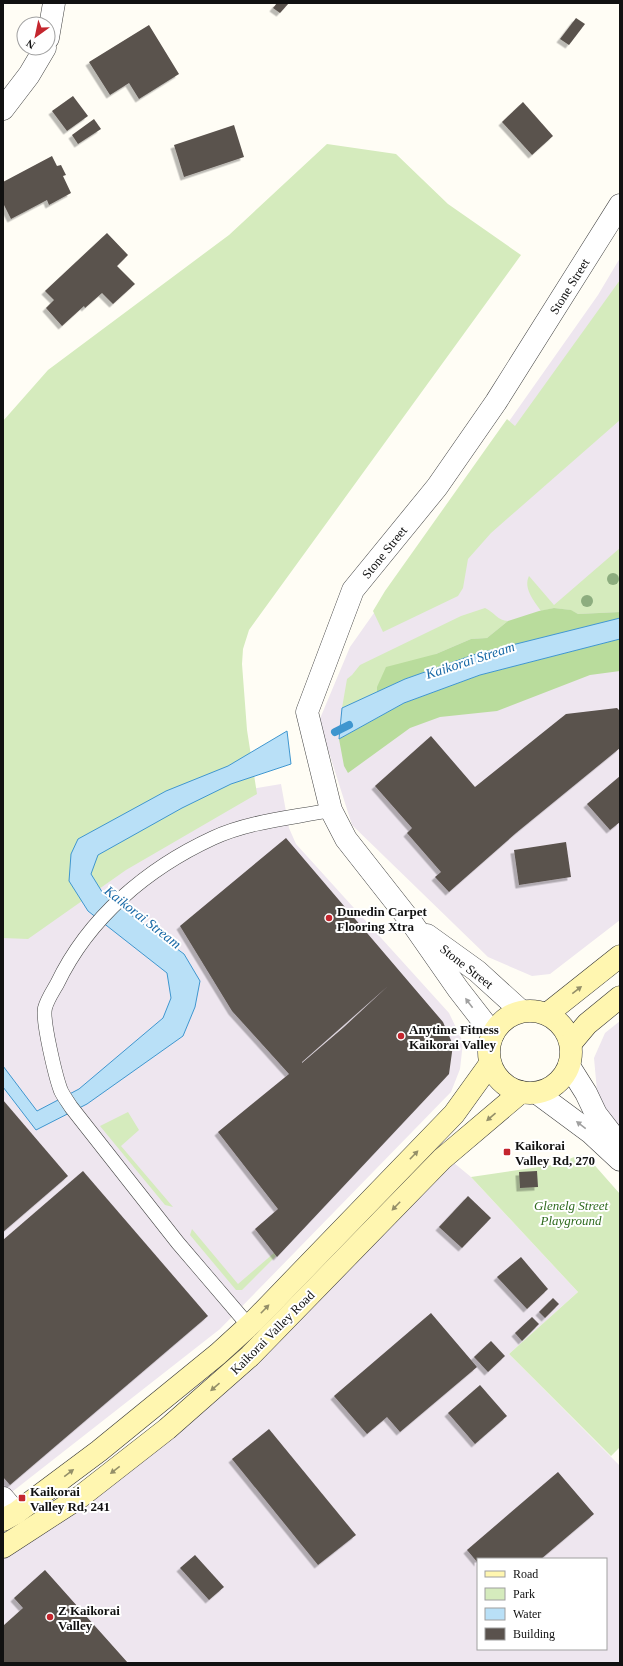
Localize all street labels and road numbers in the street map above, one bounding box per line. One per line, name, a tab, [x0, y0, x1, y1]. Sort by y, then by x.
street label: Stone Street	[546, 255, 593, 317]
street label: Stone Street	[359, 523, 410, 582]
street label: Stone Street	[437, 941, 497, 992]
street label: Kaikorai Valley Road	[227, 1287, 318, 1377]

